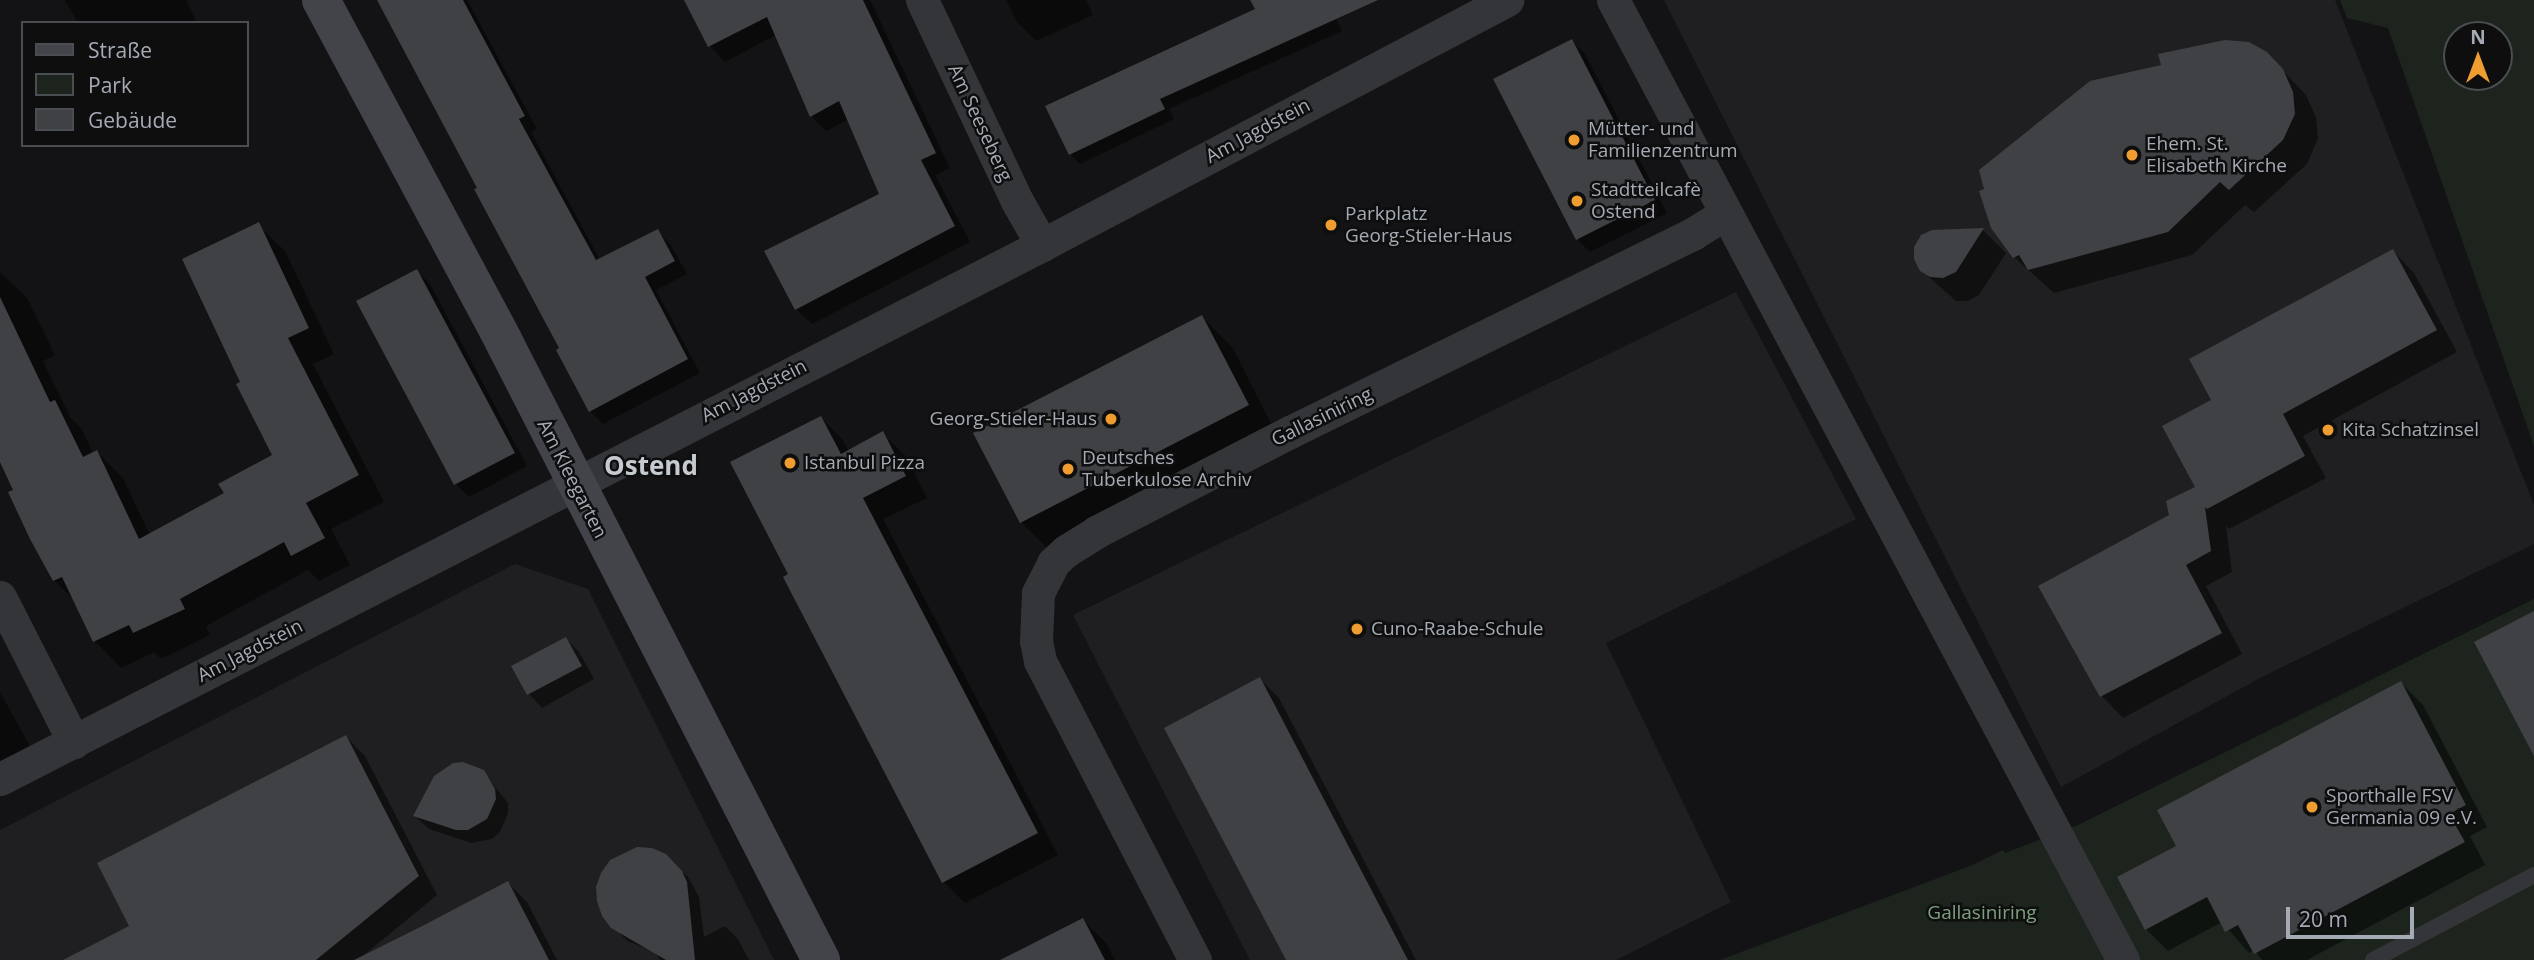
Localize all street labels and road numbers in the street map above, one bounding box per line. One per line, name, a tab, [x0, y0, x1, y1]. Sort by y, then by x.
street label: Am Seeseberg	[943, 61, 1017, 185]
street label: Am Jagdstein	[1202, 94, 1314, 168]
street label: Am Jagdstein	[698, 355, 810, 427]
street label: Gallasiniring	[1268, 383, 1376, 451]
street label: Am Kleegarten	[532, 416, 612, 542]
street label: Am Jagdstein	[194, 615, 306, 687]

